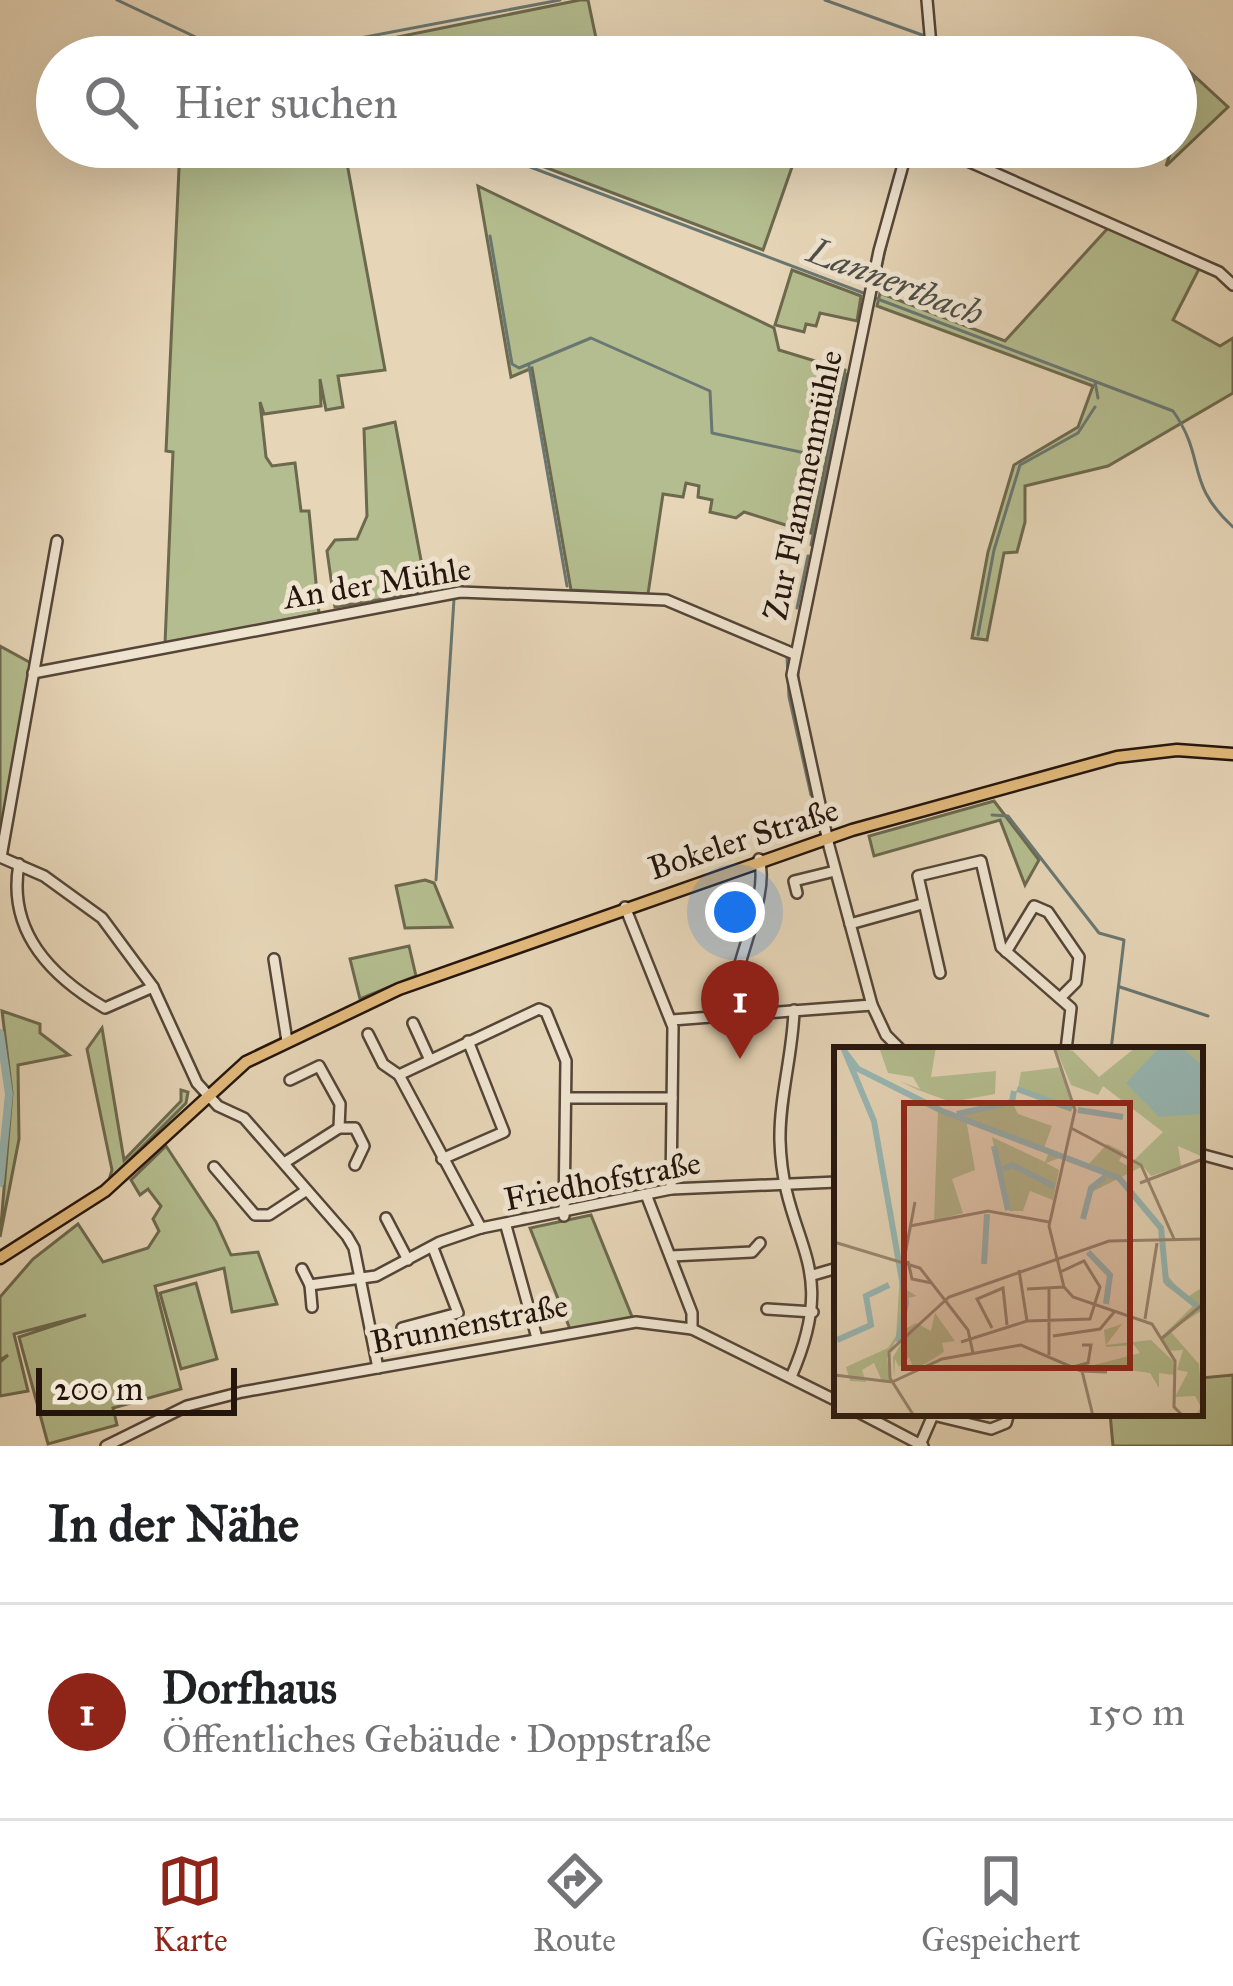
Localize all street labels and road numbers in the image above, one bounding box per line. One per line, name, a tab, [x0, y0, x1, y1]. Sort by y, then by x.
street label: Zur Flammenmühle	[755, 347, 851, 624]
street label: An der Mühle	[279, 548, 474, 618]
street label: Bokeler Straße	[643, 789, 843, 888]
street label: Friedhofstraße	[501, 1142, 704, 1220]
street label: Brunnenstraße	[367, 1285, 571, 1363]

